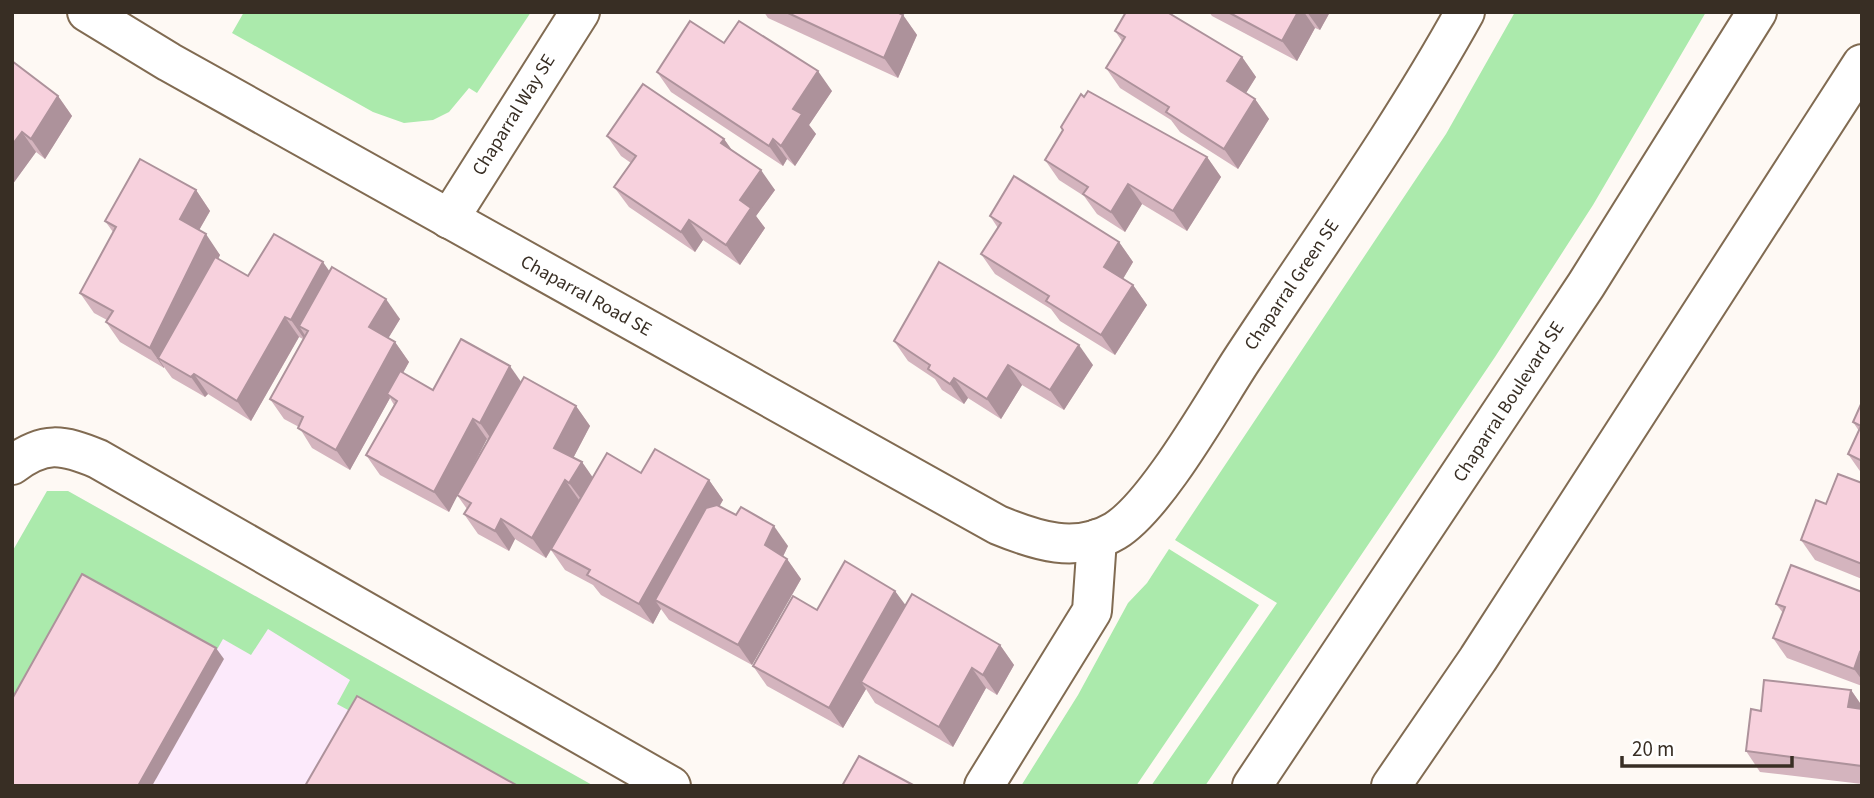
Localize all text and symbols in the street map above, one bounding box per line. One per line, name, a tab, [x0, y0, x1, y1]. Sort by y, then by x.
street label: Chaparral Way SE	[466, 49, 562, 181]
street label: Chaparral Green SE	[1238, 214, 1346, 356]
street label: Chaparral Road SE	[515, 249, 657, 343]
street label: Chaparral Boulevard SE	[1447, 316, 1571, 488]
scale bar	[1622, 724, 1792, 768]
text: 20 m	[1632, 734, 1674, 764]

